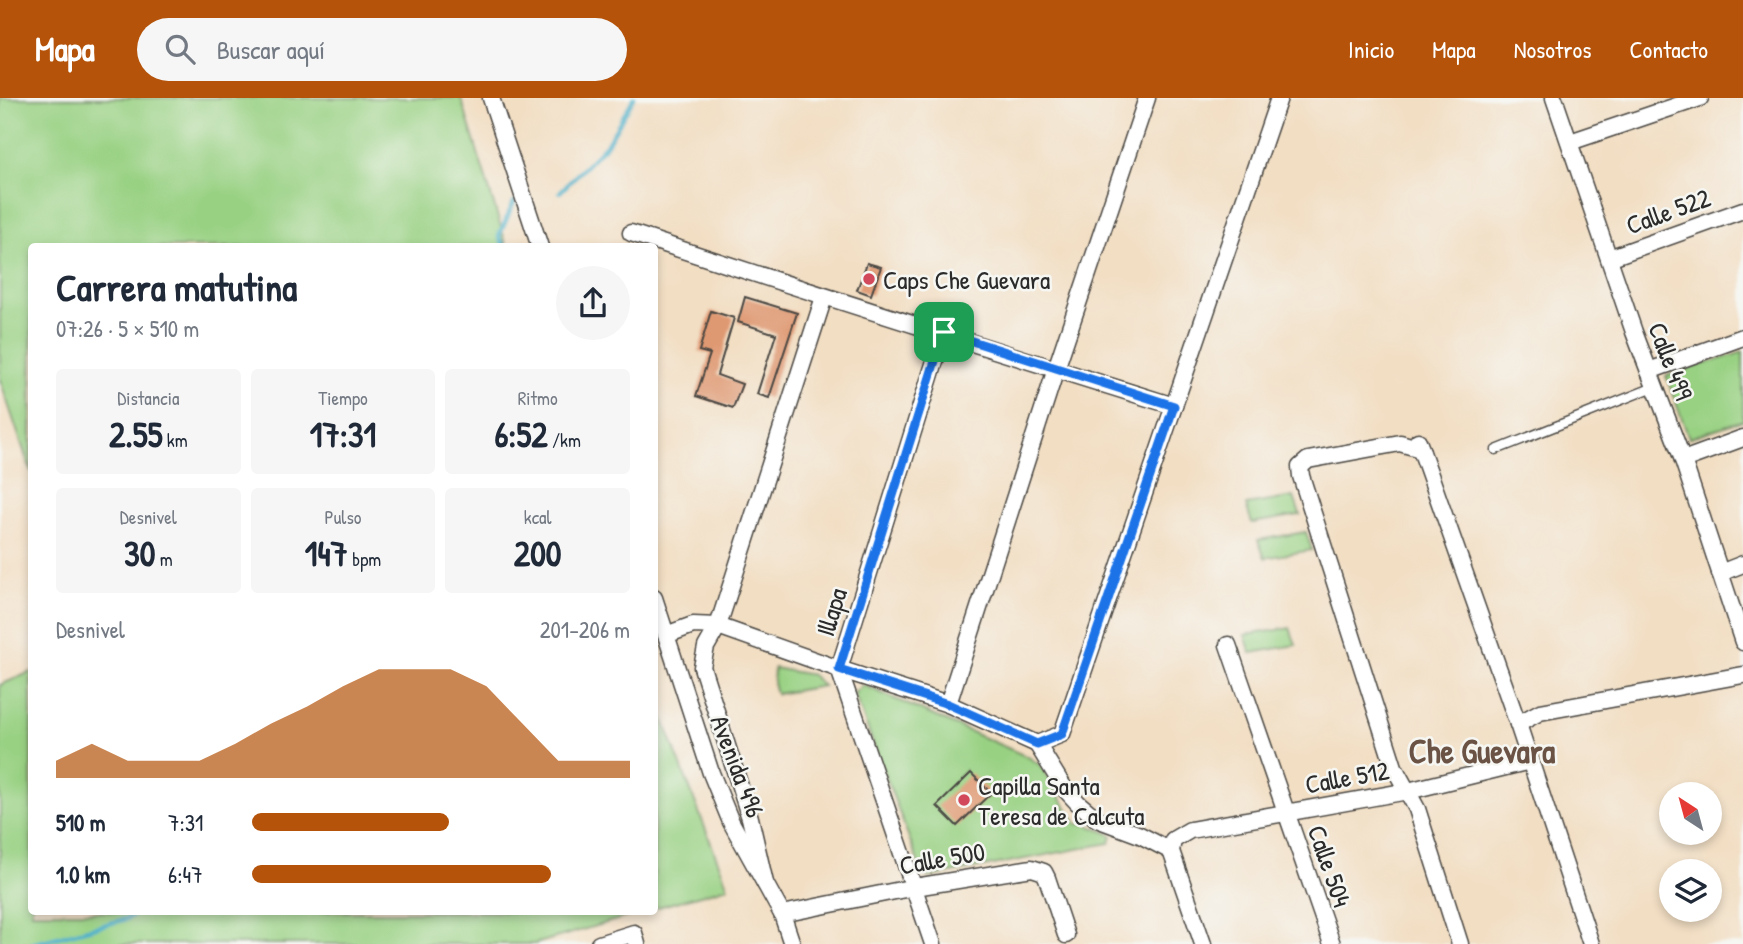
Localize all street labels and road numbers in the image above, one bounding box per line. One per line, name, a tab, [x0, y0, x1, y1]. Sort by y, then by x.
street label: Calle 522	[1621, 180, 1715, 242]
street label: Calle 499	[1640, 317, 1702, 405]
street label: Illapa	[807, 584, 855, 640]
street label: Avenida 496	[702, 710, 774, 822]
street label: Calle 512	[1302, 752, 1392, 802]
street label: Calle 504	[1300, 820, 1360, 912]
street label: Calle 500	[896, 833, 988, 883]

